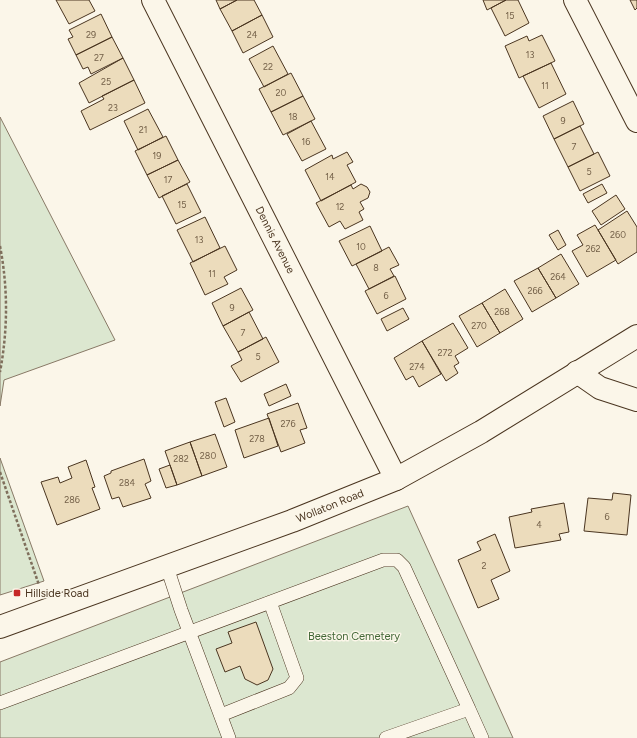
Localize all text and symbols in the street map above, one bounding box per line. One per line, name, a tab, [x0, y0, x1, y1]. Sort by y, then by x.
house number: 15	[506, 10, 514, 21]
house number: 29	[86, 29, 96, 40]
house number: 24	[247, 29, 258, 40]
house number: 13	[526, 49, 534, 60]
house number: 27	[94, 52, 104, 63]
house number: 22	[263, 61, 273, 72]
house number: 25	[101, 76, 111, 87]
house number: 11	[541, 80, 549, 91]
house number: 20	[276, 87, 287, 98]
house number: 23	[108, 102, 118, 113]
house number: 18	[288, 111, 298, 122]
house number: 9	[560, 115, 566, 126]
house number: 21	[139, 124, 147, 135]
house number: 16	[302, 136, 310, 147]
house number: 7	[572, 141, 577, 152]
house number: 19	[153, 150, 161, 161]
house number: 5	[586, 166, 592, 177]
house number: 14	[325, 171, 335, 182]
house number: 17	[164, 174, 172, 185]
house number: 15	[178, 199, 186, 210]
house number: 12	[336, 201, 344, 212]
street label: Dennis Avenue	[253, 204, 297, 276]
house number: 260	[610, 229, 626, 240]
house number: 13	[195, 234, 203, 245]
house number: 10	[356, 241, 366, 252]
house number: 262	[585, 243, 601, 254]
house number: 8	[373, 262, 379, 273]
house number: 11	[208, 268, 216, 279]
house number: 264	[550, 271, 566, 282]
house number: 266	[527, 285, 543, 296]
house number: 6	[383, 290, 389, 301]
house number: 9	[229, 302, 235, 313]
house number: 268	[494, 306, 510, 317]
house number: 270	[471, 320, 487, 331]
house number: 7	[241, 327, 246, 338]
house number: 272	[438, 347, 452, 358]
house number: 5	[255, 351, 261, 362]
house number: 274	[409, 361, 425, 372]
house number: 276	[281, 418, 295, 429]
house number: 278	[249, 433, 265, 444]
house number: 280	[200, 450, 216, 461]
house number: 282	[173, 453, 189, 464]
house number: 284	[119, 477, 135, 488]
street label: Wollaton Road	[294, 487, 366, 525]
house number: 286	[64, 494, 80, 505]
house number: 6	[604, 511, 610, 522]
house number: 4	[536, 519, 542, 530]
house number: 2	[481, 560, 487, 571]
place label: Hillside Road	[25, 587, 89, 600]
marker: Hillside Road	[12, 588, 22, 598]
park label: Beeston Cemetery	[308, 630, 400, 643]

